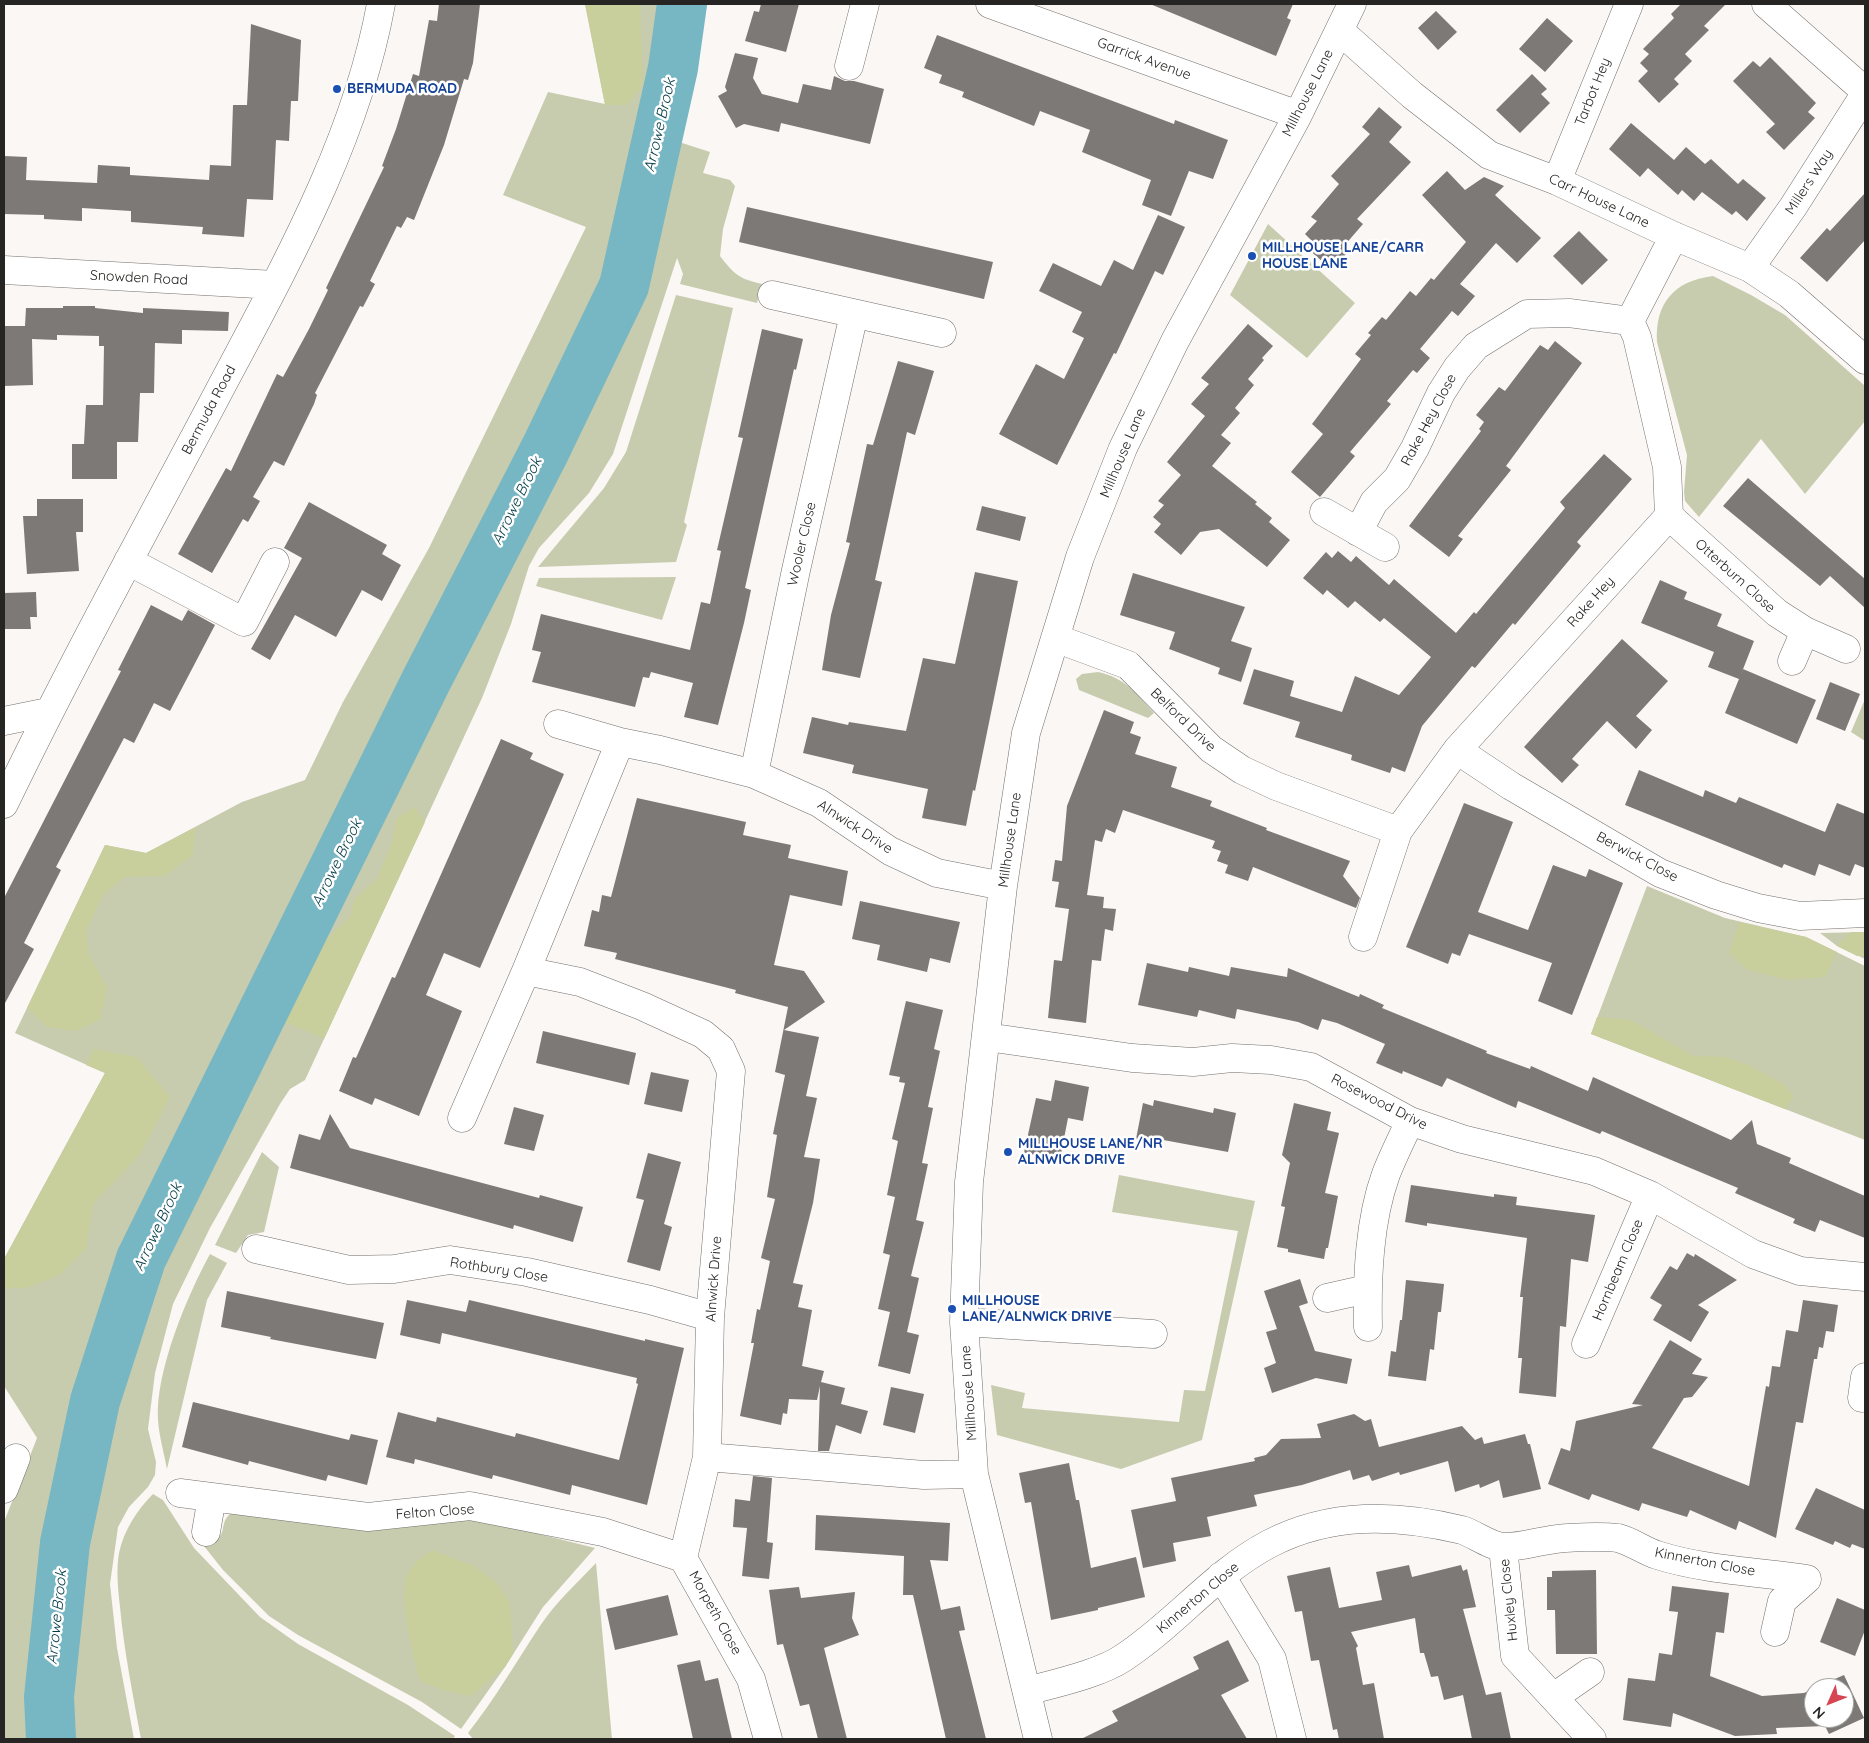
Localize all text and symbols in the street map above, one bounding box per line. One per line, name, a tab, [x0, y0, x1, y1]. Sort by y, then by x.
street label: Garrick Avenue	[1095, 34, 1193, 84]
street label: Millhouse Lane	[1279, 47, 1337, 139]
street label: Tarbot Hey	[1572, 55, 1614, 129]
water label: Arrowe Brook	[641, 77, 679, 173]
place label: BERMUDA ROAD	[347, 81, 457, 97]
marker: BERMUDA ROAD	[331, 83, 343, 95]
street label: Millers Way	[1782, 146, 1836, 218]
street label: Carr House Lane	[1546, 170, 1652, 232]
place label: MILLHOUSE LANE/CARR HOUSE LANE	[1262, 240, 1424, 272]
marker: MILLHOUSE LANE/CARR HOUSE LANE	[1246, 250, 1258, 262]
street label: Snowden Road	[90, 267, 188, 289]
street label: Bermuda Road	[178, 363, 240, 457]
street label: Rake Hey Close	[1398, 371, 1460, 469]
street label: Millhouse Lane	[1097, 406, 1149, 500]
water label: Arrowe Brook	[488, 454, 546, 548]
street label: Wooler Close	[784, 500, 820, 588]
street label: Otterburn Close	[1691, 536, 1779, 616]
street label: Rake Hey	[1564, 573, 1618, 631]
street label: Belford Drive	[1147, 685, 1219, 755]
street label: Millhouse Lane	[995, 791, 1025, 889]
street label: Alnwick Drive	[814, 796, 896, 858]
water label: Arrowe Brook	[308, 816, 366, 910]
street label: Berwick Close	[1593, 828, 1681, 886]
street label: Rosewood Drive	[1328, 1071, 1430, 1133]
place label: MILLHOUSE LANE/NR ALNWICK DRIVE	[1018, 1136, 1163, 1168]
marker: MILLHOUSE LANE/NR ALNWICK DRIVE	[1002, 1146, 1014, 1158]
water label: Arrowe Brook	[130, 1180, 186, 1274]
street label: Hornbeam Close	[1589, 1217, 1647, 1323]
street label: Alnwick Drive	[703, 1235, 725, 1323]
street label: Rothbury Close	[449, 1254, 549, 1286]
place label: MILLHOUSE LANE/ALNWICK DRIVE	[962, 1293, 1112, 1325]
marker: MILLHOUSE LANE/ALNWICK DRIVE	[946, 1303, 958, 1315]
street label: Millhouse Lane	[957, 1345, 981, 1441]
street label: Felton Close	[395, 1501, 475, 1523]
street label: Kinnerton Close	[1653, 1544, 1757, 1580]
street label: Huxley Close	[1496, 1558, 1522, 1642]
street label: Kinnerton Close	[1153, 1559, 1243, 1637]
street label: Morpeth Close	[685, 1568, 745, 1658]
water label: Arrowe Brook	[43, 1569, 71, 1665]
north arrow	[1804, 1678, 1854, 1728]
text: N	[1809, 1703, 1829, 1723]

